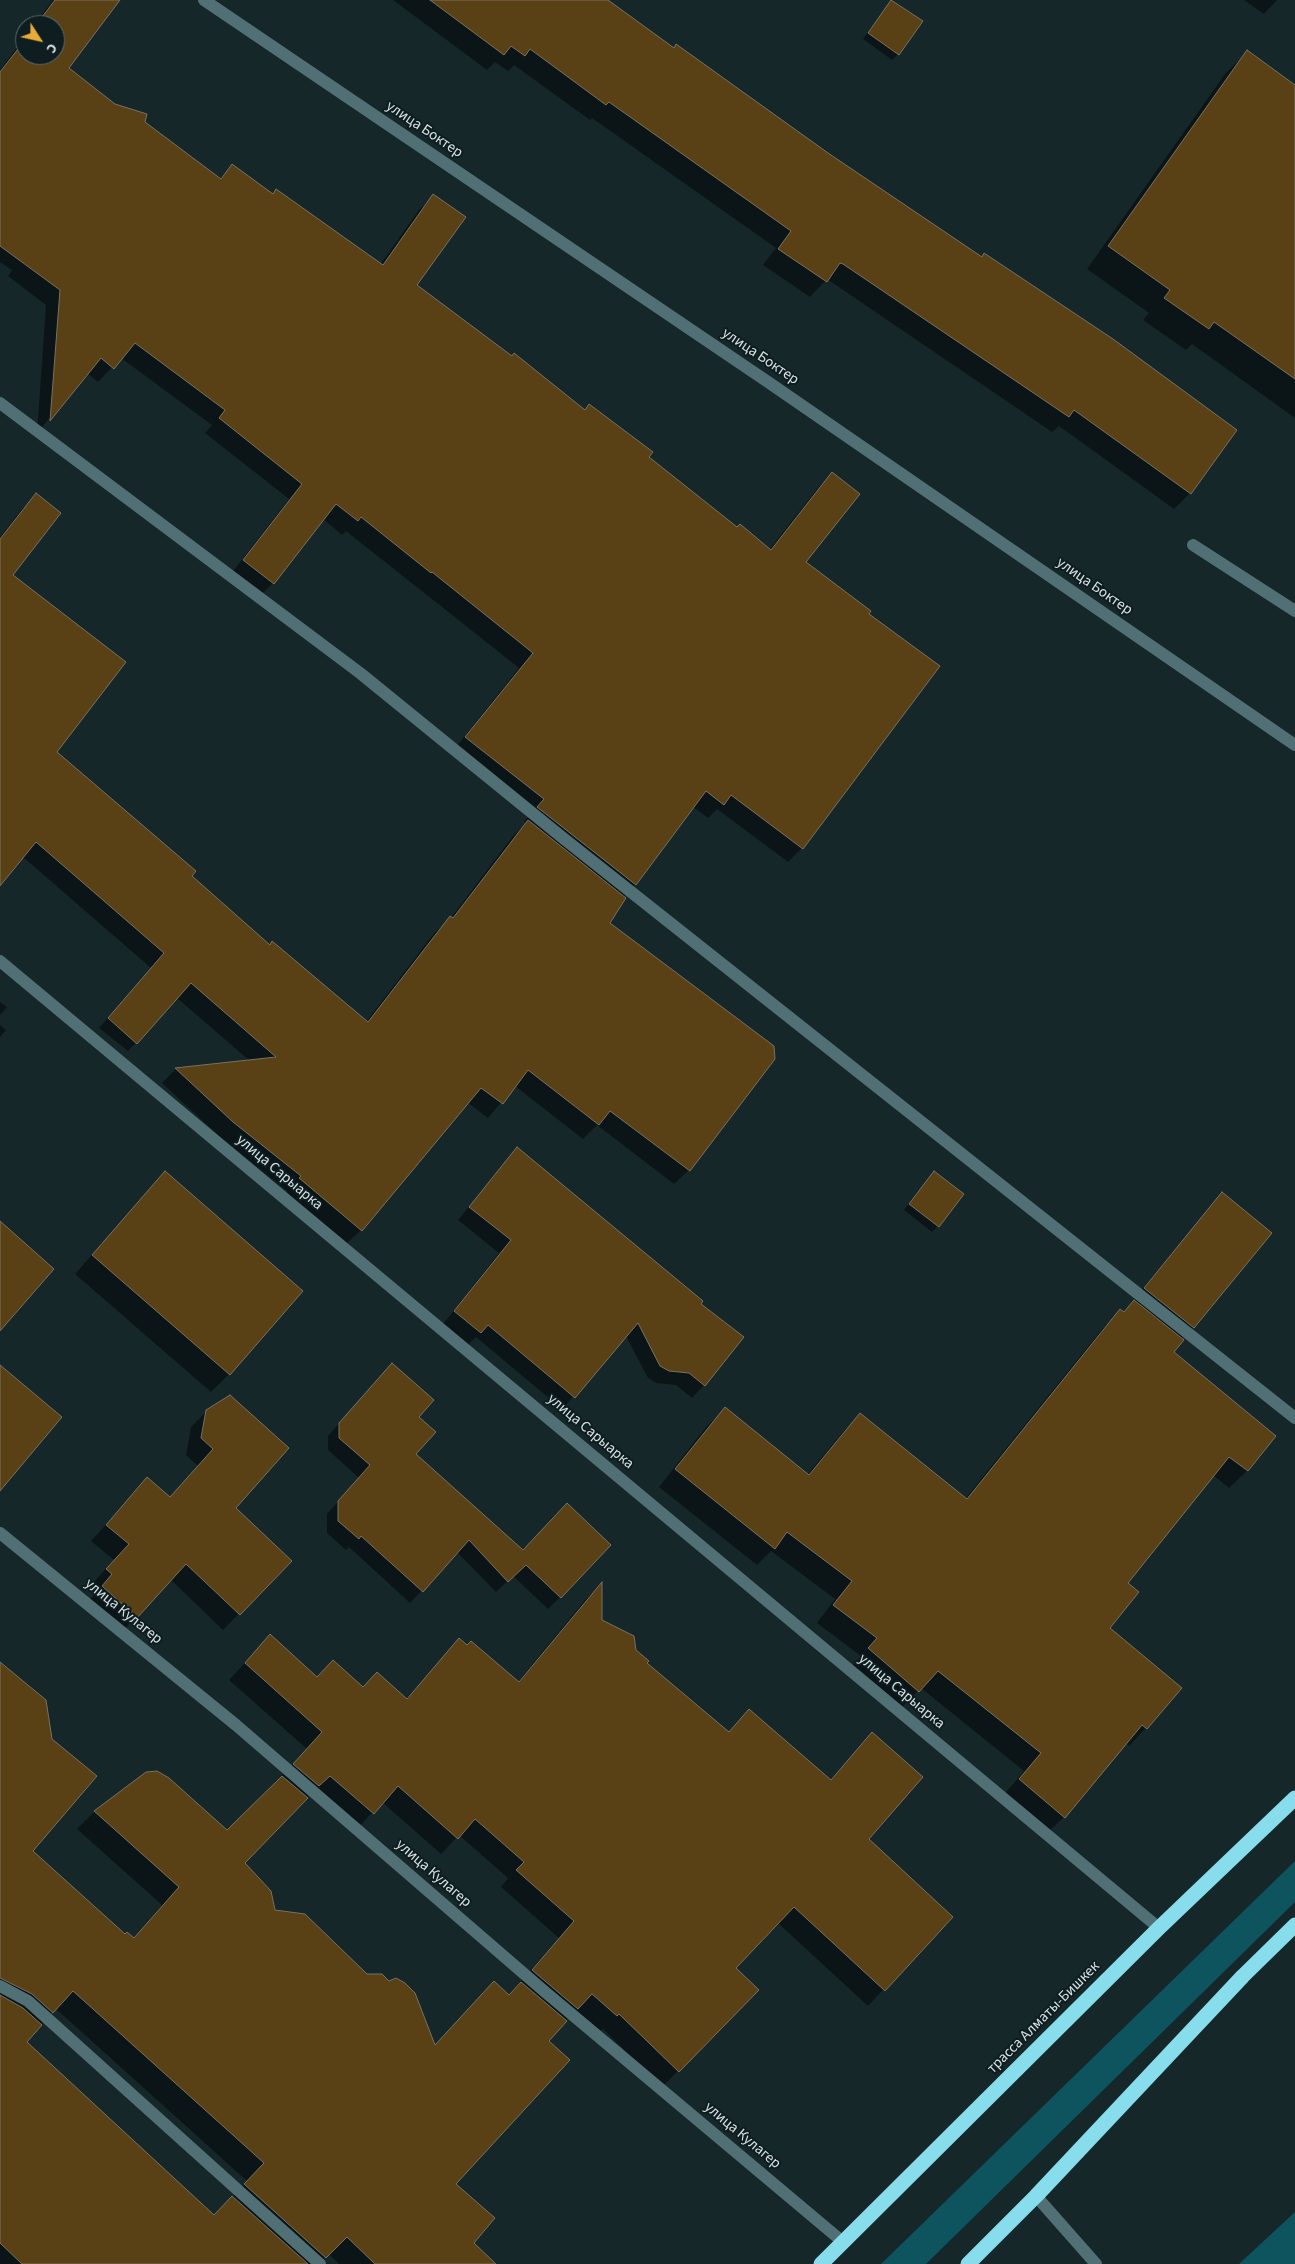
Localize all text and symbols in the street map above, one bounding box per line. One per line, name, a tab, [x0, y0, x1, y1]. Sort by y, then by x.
north arrow	[15, 15, 65, 65]
text: С	[41, 39, 62, 57]
street label: улица Боктер	[382, 98, 466, 162]
street label: улица Боктер	[718, 325, 802, 389]
street label: улица Боктер	[1052, 554, 1136, 620]
street label: улица Сарыарка	[232, 1132, 326, 1214]
street label: улица Сарыарка	[543, 1391, 637, 1473]
street label: улица Кулагер	[81, 1575, 165, 1649]
street label: улица Сарыарка	[854, 1651, 948, 1733]
street label: улица Кулагер	[391, 1836, 475, 1912]
street label: трасса Алматы-Бишкек	[984, 1958, 1104, 2078]
street label: улица Кулагер	[700, 2099, 784, 2173]

